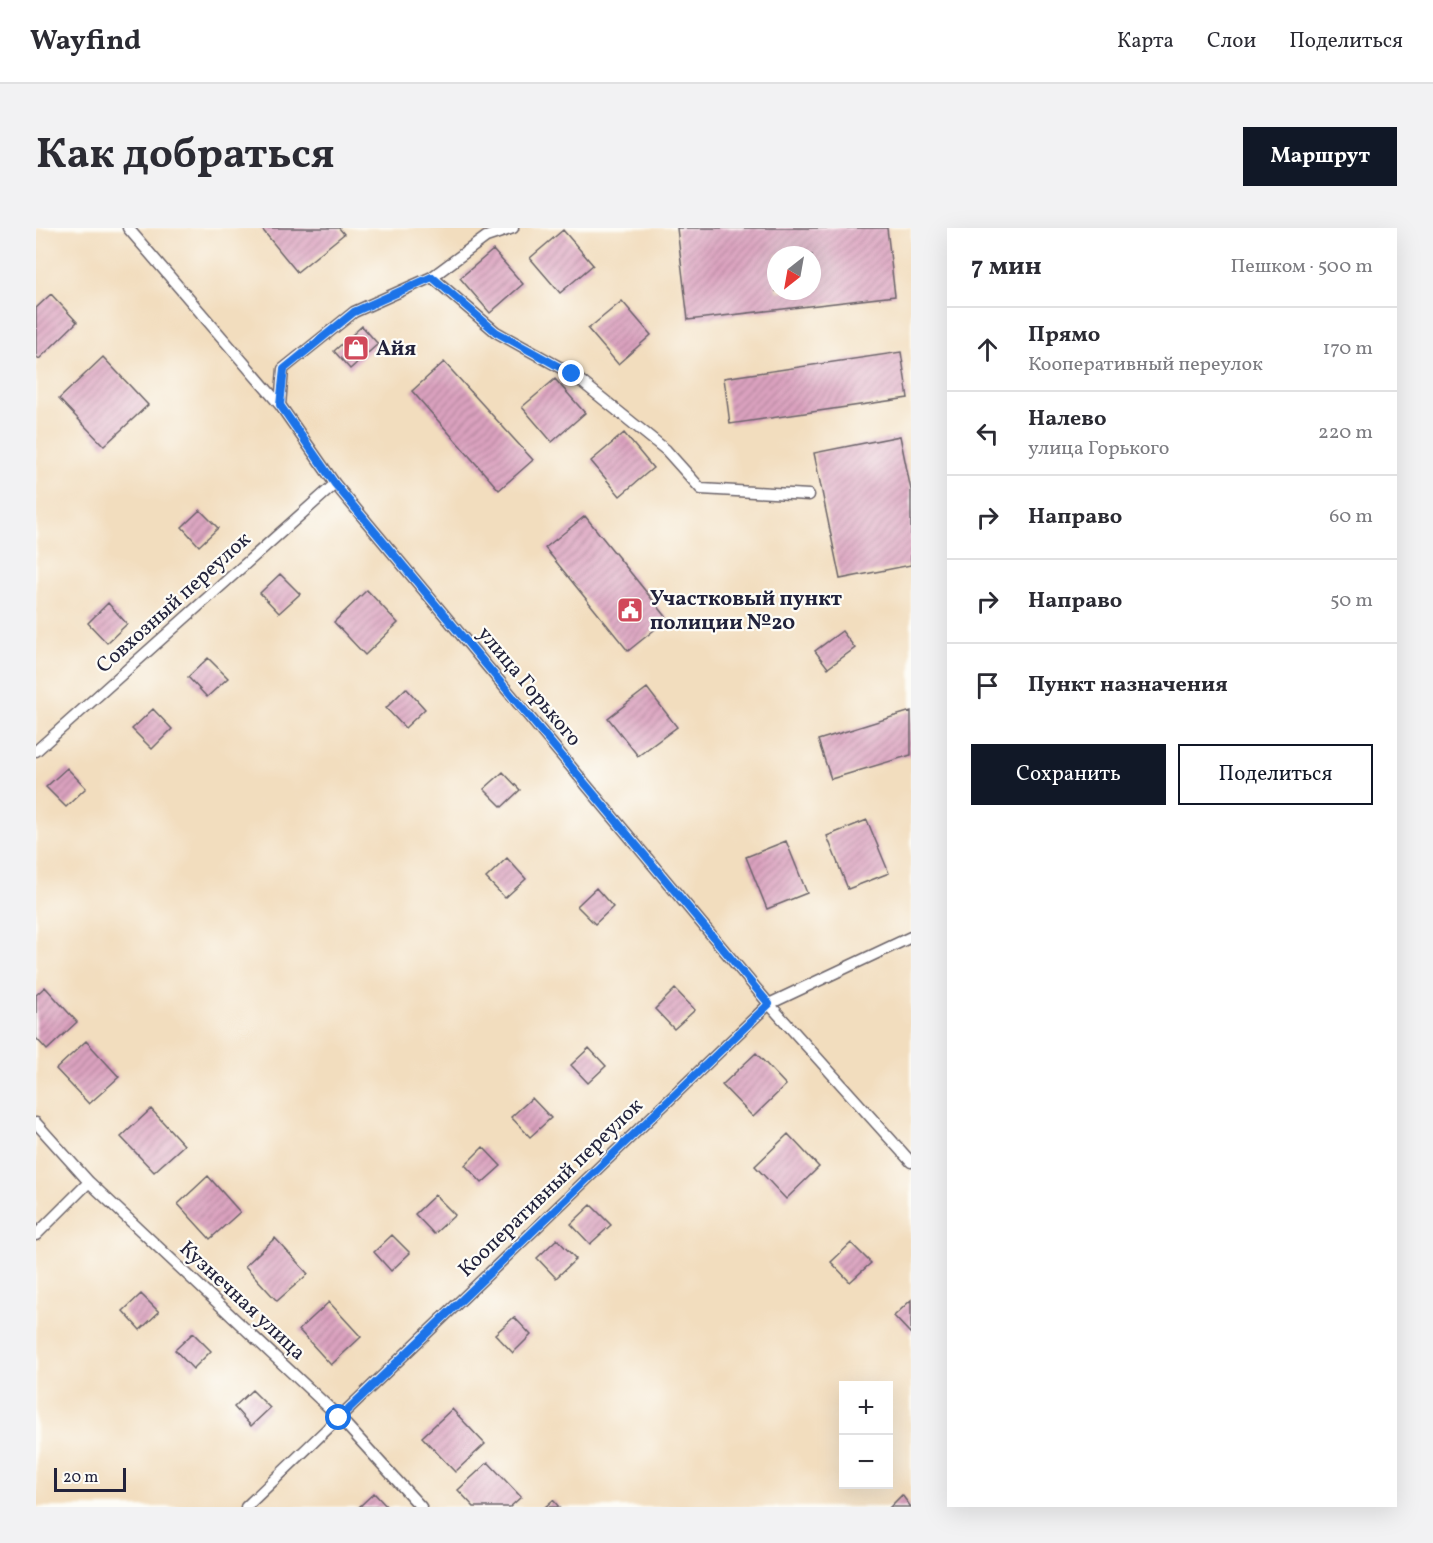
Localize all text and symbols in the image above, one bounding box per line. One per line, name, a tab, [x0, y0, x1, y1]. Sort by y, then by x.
text: Wayfind	[30, 22, 141, 61]
text: Карта	[1117, 27, 1174, 56]
text: Слои	[1207, 27, 1256, 56]
text: Поделиться	[1289, 27, 1403, 56]
text: Как добраться	[36, 127, 335, 186]
button: Маршрут	[1243, 127, 1397, 186]
north arrow	[767, 246, 821, 300]
text: 7 мин	[971, 249, 1042, 285]
text: Пешком · 500 m	[1230, 253, 1373, 281]
text: Прямо	[1028, 320, 1100, 351]
shop icon: Айя	[341, 333, 371, 363]
icon: ahead	[971, 333, 1004, 366]
place label: Айя	[376, 335, 416, 364]
text: 170 m	[1323, 335, 1373, 363]
text: Кооперативный переулок	[1028, 351, 1263, 379]
route end	[558, 360, 584, 386]
text: Налево	[1028, 404, 1107, 435]
icon: left	[971, 417, 1004, 450]
text: 220 m	[1318, 419, 1373, 447]
text: улица Горького	[1028, 435, 1169, 463]
icon: right	[971, 501, 1004, 534]
text: Направо	[1028, 502, 1122, 533]
text: 60 m	[1329, 503, 1373, 531]
street label: Совхозный переулок	[90, 526, 258, 680]
place label: Участковый пункт полиции №20	[650, 585, 842, 638]
icon: right	[971, 585, 1004, 618]
text: Направо	[1028, 586, 1122, 617]
text: 50 m	[1330, 587, 1373, 615]
public building icon: Участковый пункт полиции №20	[615, 595, 645, 625]
street label: улица Горького	[470, 621, 588, 753]
icon: arrive	[971, 669, 1004, 702]
text: Пункт назначения	[1028, 670, 1228, 701]
button: Сохранить	[971, 744, 1166, 805]
button: Поделиться	[1178, 744, 1373, 805]
street label: Кооперативный переулок	[452, 1092, 650, 1284]
street label: Кузнечная улица	[172, 1235, 312, 1367]
map controls	[839, 1381, 893, 1489]
button: +	[839, 1381, 893, 1435]
route start	[325, 1404, 351, 1430]
button: −	[839, 1435, 893, 1489]
scale bar	[54, 1465, 126, 1492]
text: 20 m	[63, 1467, 98, 1489]

